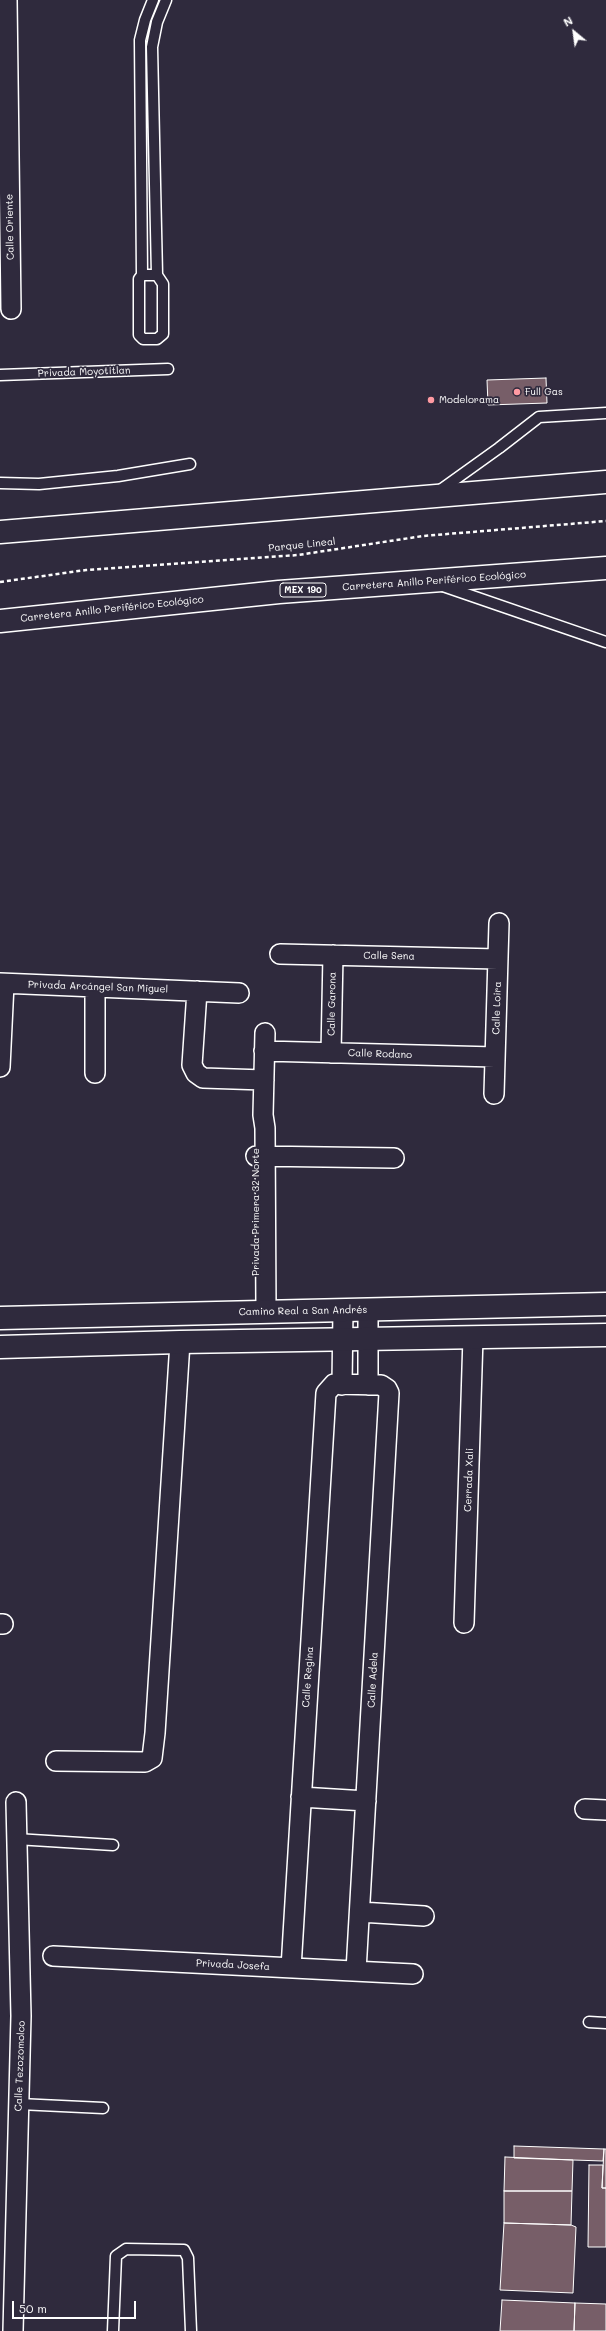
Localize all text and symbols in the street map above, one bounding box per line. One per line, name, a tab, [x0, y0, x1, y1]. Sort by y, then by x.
north arrow	[554, 12, 594, 52]
text: N	[561, 12, 575, 30]
street label: Calle Oriente	[3, 194, 17, 260]
street label: Privada Moyotitlan	[37, 364, 131, 380]
place label: Full Gas	[525, 386, 563, 398]
marker: Full Gas	[512, 387, 522, 397]
place label: Modelorama	[439, 394, 499, 406]
marker: Modelorama	[426, 395, 436, 405]
street label: Parque Lineal	[268, 536, 336, 554]
street label: Carretera Anillo Periférico Ecológico	[342, 569, 526, 593]
road number: MEX 190	[280, 583, 326, 597]
street label: Carretera Anillo Periférico Ecológico	[20, 593, 204, 625]
street label: Calle Sena	[363, 950, 415, 962]
street label: Calle Garona	[325, 972, 339, 1036]
street label: Privada Arcángel San Miguel	[28, 979, 168, 995]
street label: Calle Loira	[490, 981, 504, 1035]
street label: Calle Rodano	[348, 1047, 412, 1061]
street label: Privada Primera 32 Norte	[250, 1148, 262, 1276]
street label: Camino Real a San Andrés	[239, 1304, 367, 1318]
street label: Cerrada Xali	[462, 1448, 476, 1512]
street label: Calle Regina	[300, 1646, 316, 1708]
street label: Calle Adela	[366, 1652, 380, 1708]
street label: Privada Josefa	[196, 1957, 270, 1973]
street label: Calle Tezozomolco	[12, 2020, 28, 2112]
scale bar	[14, 2293, 138, 2319]
text: 50 m	[19, 2300, 47, 2316]

